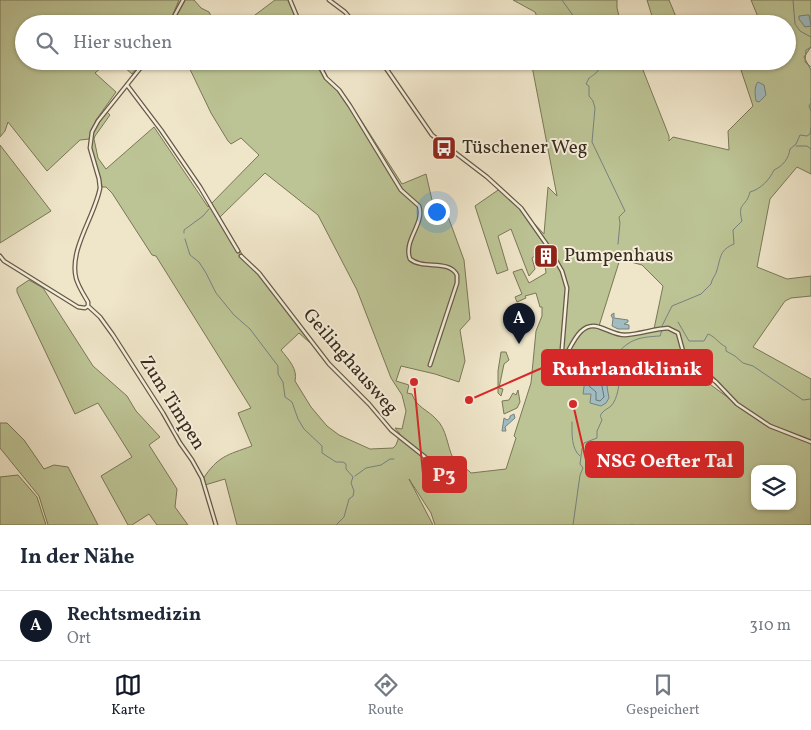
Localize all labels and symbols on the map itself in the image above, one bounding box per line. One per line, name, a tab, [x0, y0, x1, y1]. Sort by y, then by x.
bus stop icon: Tüschener Weg	[431, 135, 457, 161]
place label: Tüschener Weg	[462, 135, 587, 161]
your location	[424, 199, 450, 225]
building icon: Pumpenhaus	[533, 243, 559, 269]
place label: Pumpenhaus	[564, 243, 673, 269]
street label: Geilinghausweg	[296, 303, 404, 421]
pin: A	[503, 303, 535, 344]
callout: Ruhrlandklinik	[542, 350, 712, 385]
street label: Zum Timpen	[133, 351, 211, 455]
text: Ruhrlandklinik	[552, 356, 702, 384]
callout: NSG Oefter Tal	[586, 442, 743, 477]
text: NSG Oefter Tal	[596, 448, 734, 476]
callout: P3	[423, 457, 466, 492]
text: P3	[433, 462, 455, 490]

